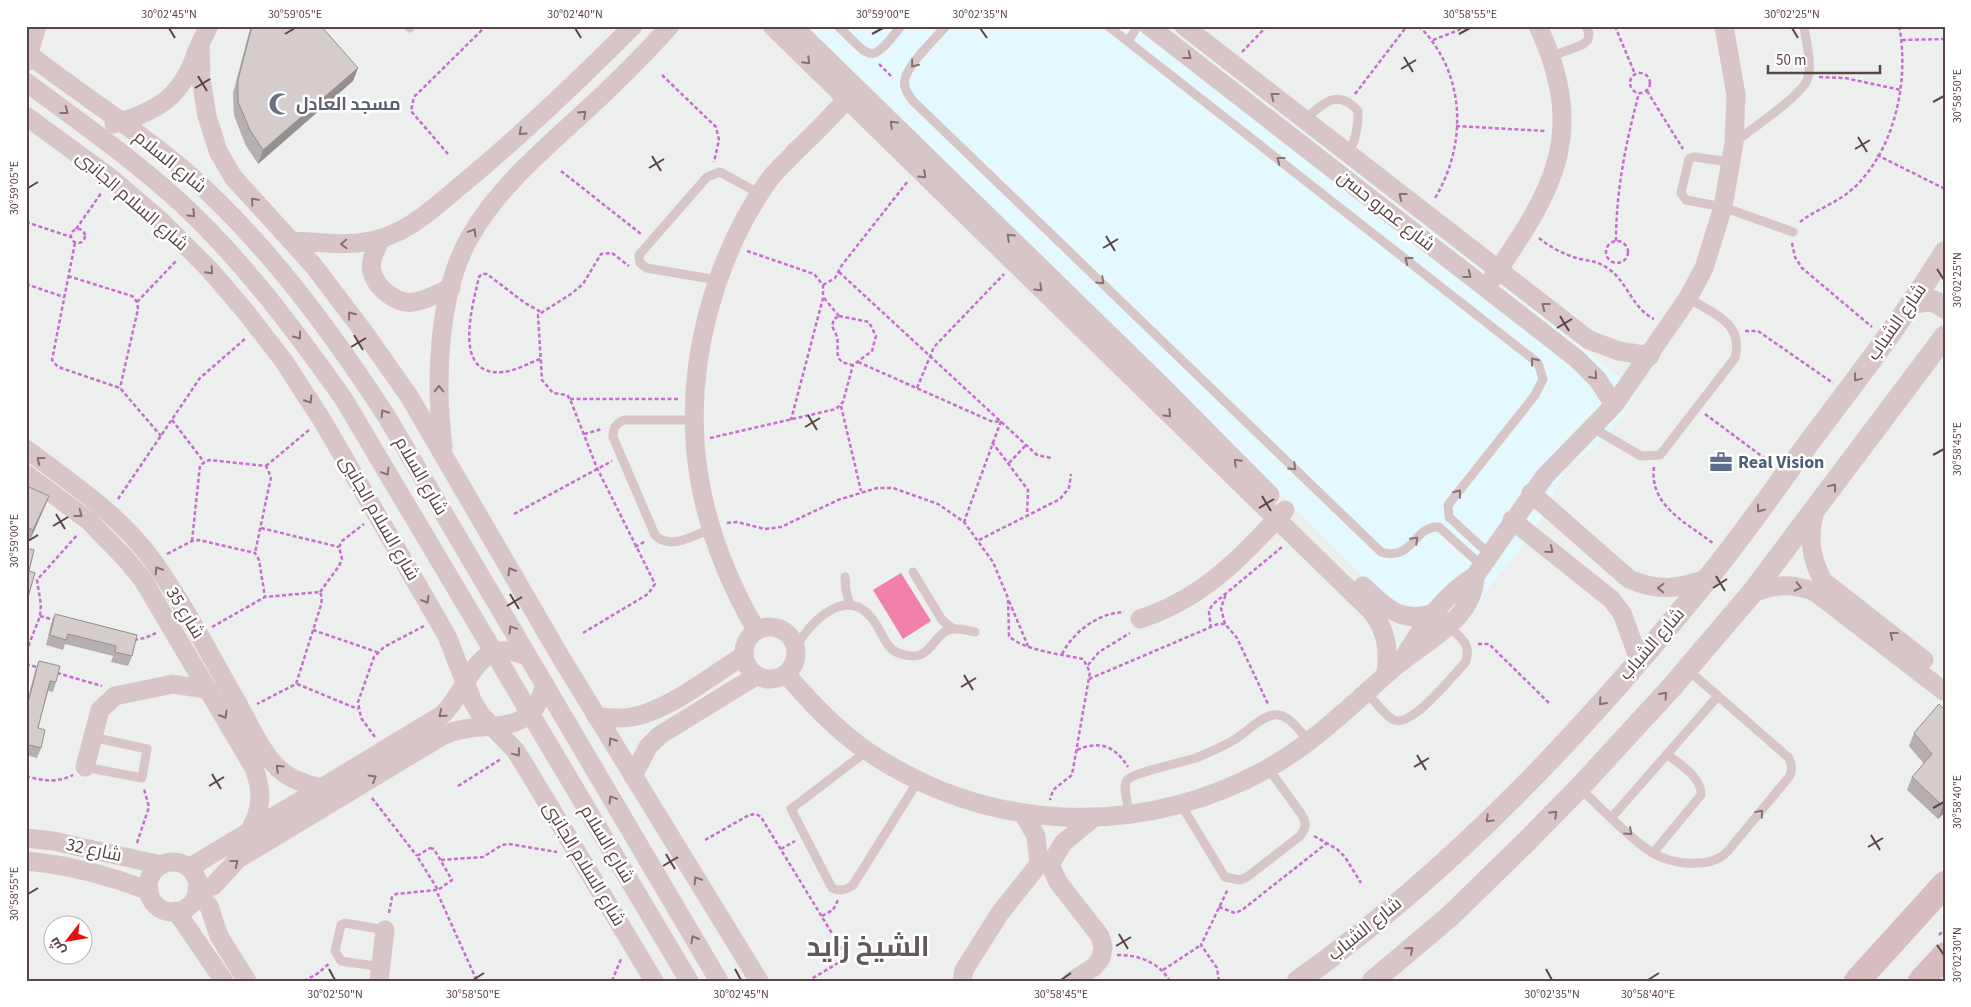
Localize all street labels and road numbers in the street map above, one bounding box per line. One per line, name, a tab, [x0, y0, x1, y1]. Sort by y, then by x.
street label: شارع السلام	[128, 125, 212, 199]
street label: شارع السلام الجانبى	[70, 145, 194, 257]
street label: شارع عمرو حسن	[1332, 165, 1440, 257]
street label: شارع الشباب	[1861, 279, 1933, 365]
street label: شارع السلام	[388, 432, 454, 520]
street label: شارع السلام الجانبى	[333, 450, 425, 586]
street label: شارع 35	[160, 582, 210, 644]
street label: شارع الشباب	[1614, 602, 1690, 686]
street label: شارع السلام الجانبى	[537, 797, 631, 931]
street label: شارع السلام	[574, 800, 640, 888]
street label: شارع 32	[64, 832, 124, 868]
street label: شارع الشباب	[1323, 891, 1407, 967]

